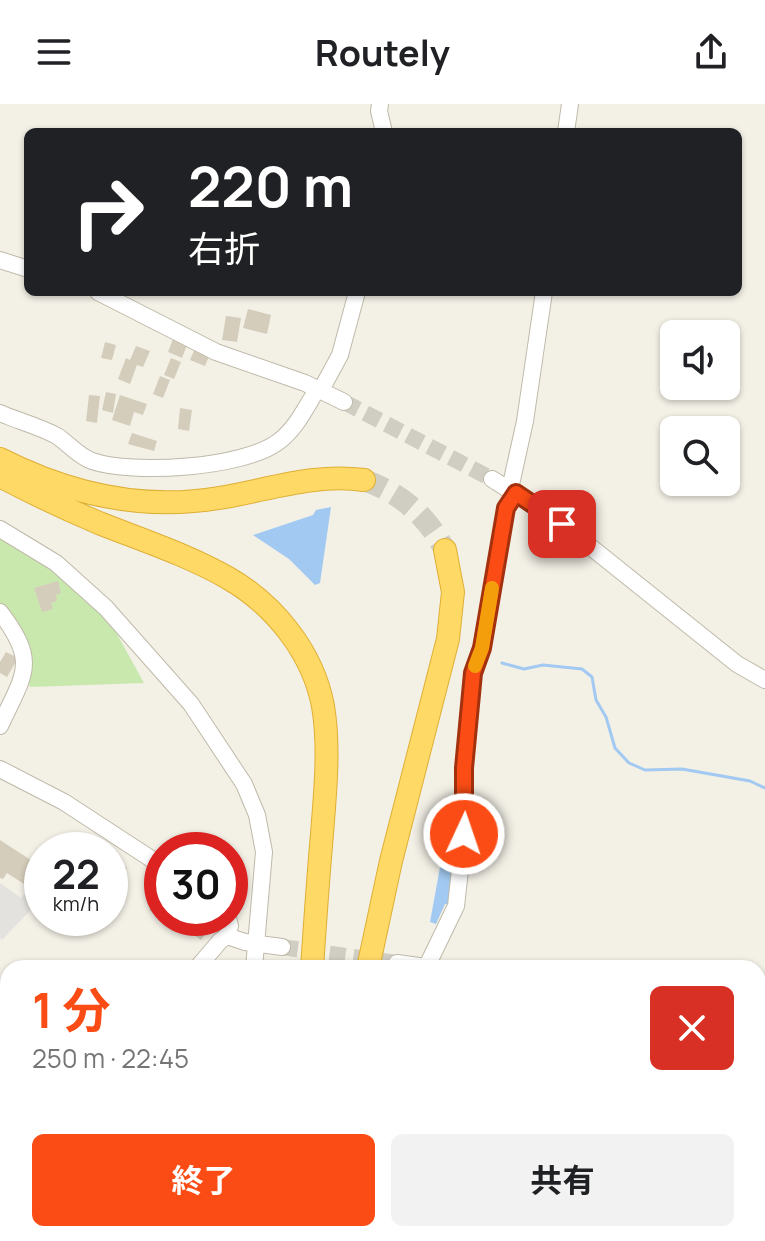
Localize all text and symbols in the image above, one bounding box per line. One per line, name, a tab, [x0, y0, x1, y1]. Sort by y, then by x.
text: Routely	[315, 28, 450, 77]
icon: menu	[32, 30, 76, 74]
icon: share	[689, 30, 733, 74]
text: 220 m	[188, 147, 353, 224]
icon: right	[56, 160, 160, 264]
text: 右折	[188, 224, 260, 273]
map controls	[660, 320, 740, 496]
button: sound	[660, 320, 740, 400]
button: search	[660, 416, 740, 496]
pin	[528, 490, 596, 558]
icon: arrive	[540, 502, 584, 546]
position arrow	[422, 792, 506, 876]
speed limit sign: 30	[144, 832, 248, 936]
text: 22	[52, 846, 100, 901]
text: km/h	[53, 890, 99, 917]
text: 1 分	[32, 977, 111, 1042]
button: close	[650, 986, 734, 1070]
text: 250 m · 22:45	[32, 1040, 189, 1076]
button: 終了	[32, 1134, 375, 1226]
button: 共有	[391, 1134, 734, 1226]

